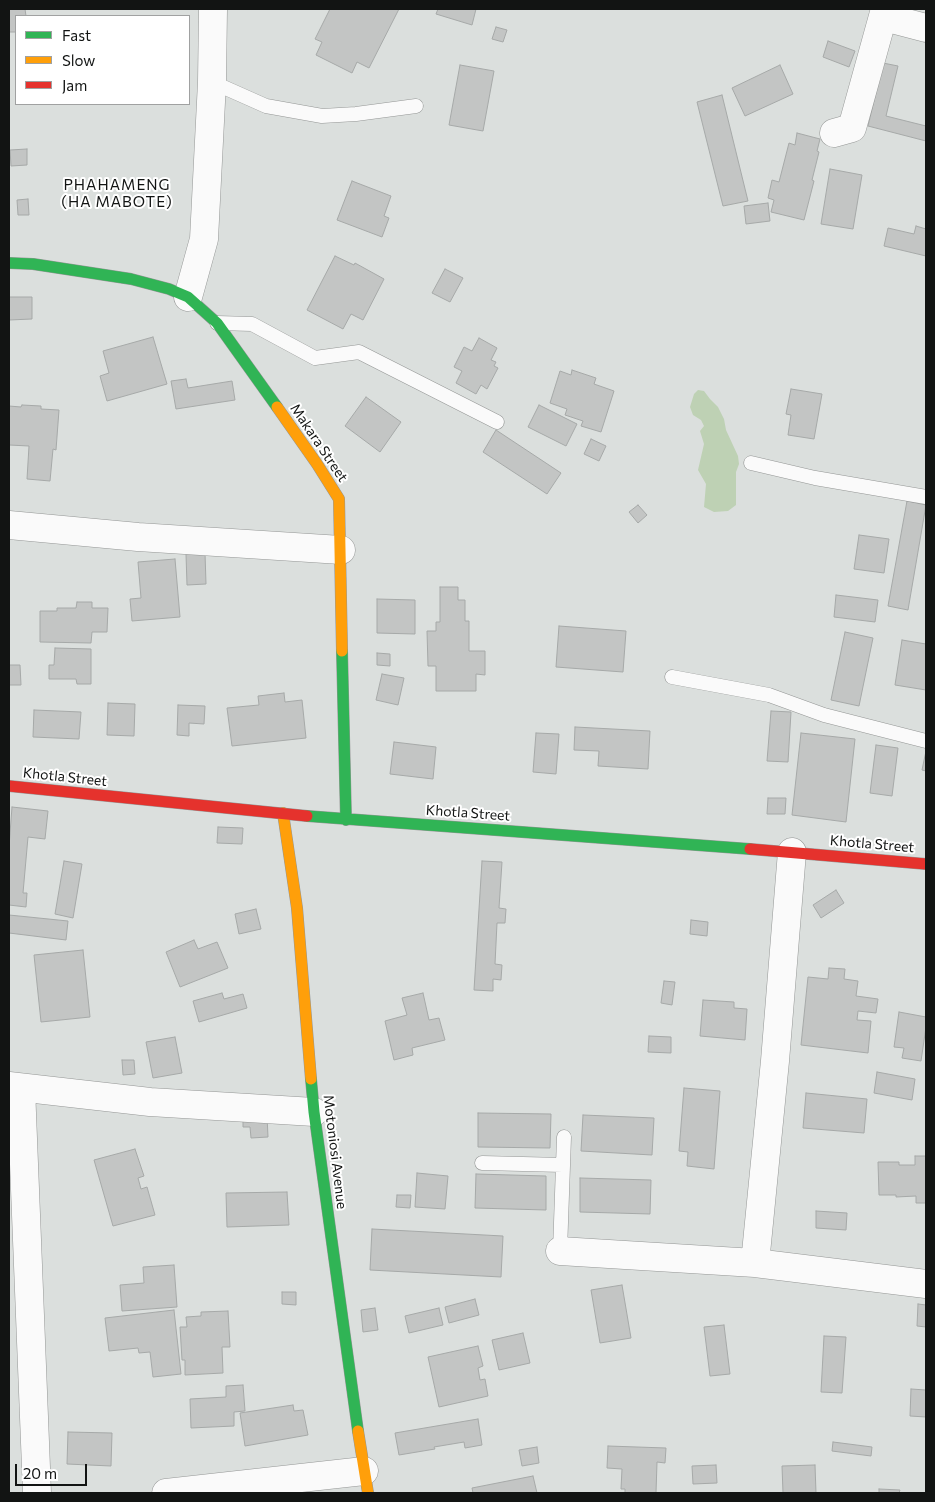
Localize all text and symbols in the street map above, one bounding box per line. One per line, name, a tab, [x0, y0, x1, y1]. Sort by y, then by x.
legend	[15, 15, 190, 105]
text: Fast	[62, 26, 91, 44]
text: Slow	[62, 51, 95, 69]
text: Jam	[62, 76, 87, 94]
district label: PHAHAMENG (HA MABOTE)	[60, 176, 174, 211]
street label: Makara Street	[287, 401, 351, 485]
street label: Khotla Street	[22, 764, 108, 790]
street label: Khotla Street	[425, 802, 511, 824]
street label: Khotla Street	[829, 832, 915, 856]
street label: Motoniosi Avenue	[320, 1094, 350, 1210]
scale bar	[18, 1454, 90, 1486]
text: 20 m	[23, 1464, 57, 1482]

